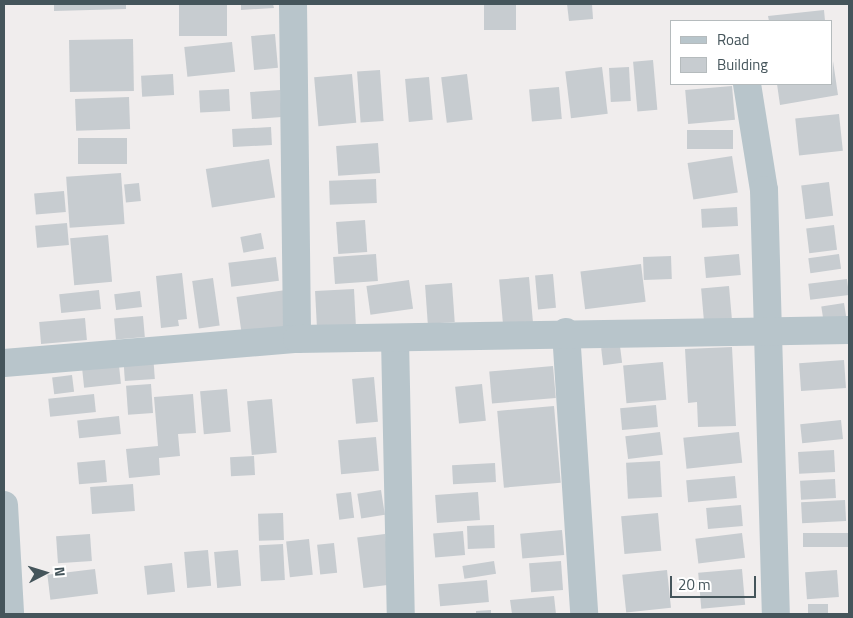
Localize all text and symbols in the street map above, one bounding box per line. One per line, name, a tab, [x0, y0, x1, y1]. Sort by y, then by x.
legend	[670, 20, 833, 85]
text: Road	[717, 28, 749, 51]
text: Building	[717, 53, 768, 76]
north arrow	[20, 548, 70, 598]
text: N	[50, 566, 71, 577]
scale bar	[673, 566, 759, 598]
text: 20 m	[678, 573, 711, 596]

